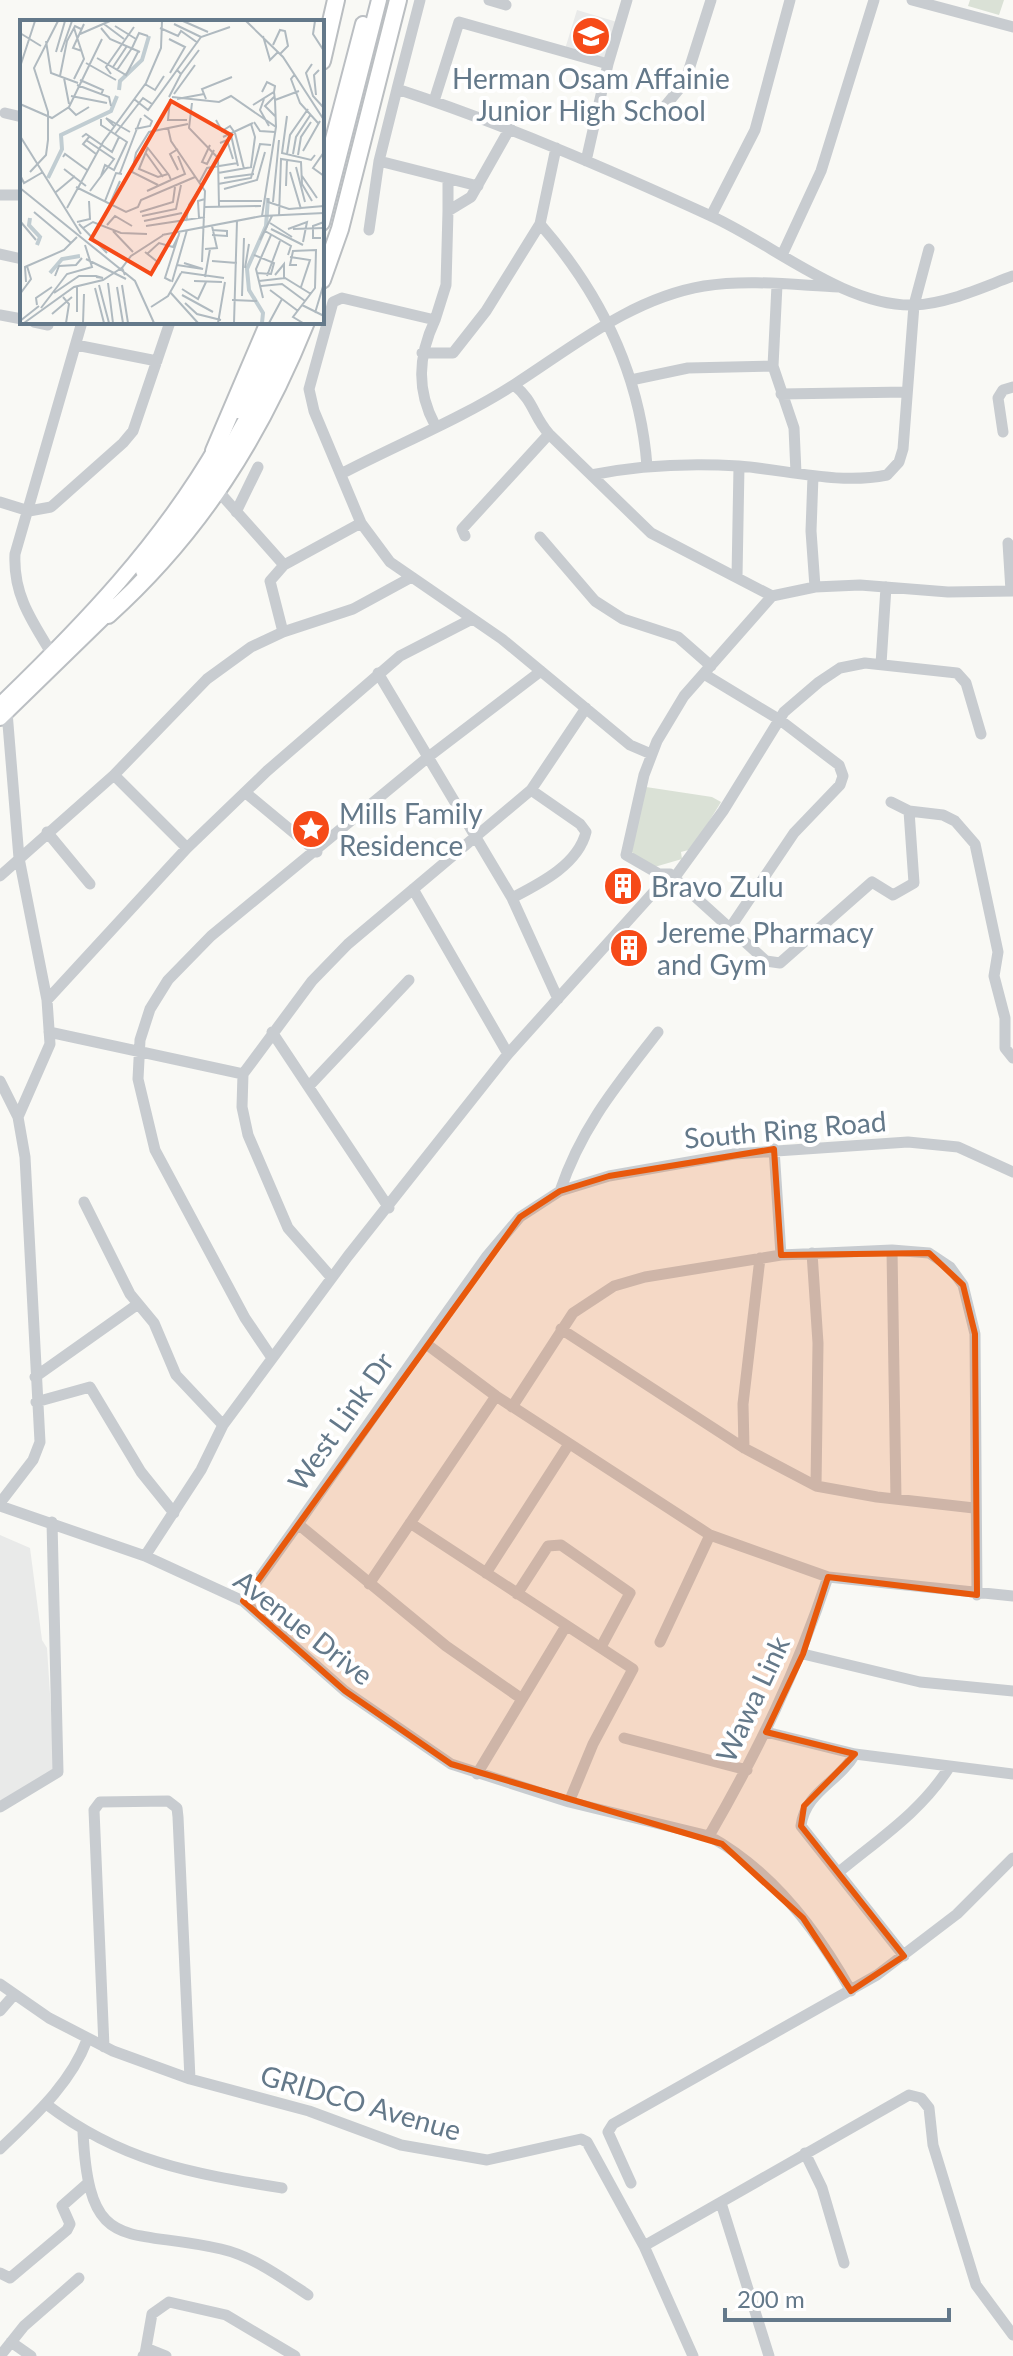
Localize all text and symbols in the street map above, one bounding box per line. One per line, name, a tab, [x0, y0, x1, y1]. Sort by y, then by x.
school or university icon: Herman Osam Affainie Junior High School	[570, 15, 612, 57]
inset map	[20, 20, 324, 324]
place label: Herman Osam Affainie Junior High School	[452, 61, 730, 127]
place label: Mills Family Residence	[339, 796, 483, 862]
place icon: Mills Family Residence	[290, 808, 332, 850]
building icon: Bravo Zulu	[602, 865, 644, 907]
place label: Bravo Zulu	[651, 869, 784, 903]
place label: Jereme Pharmacy and Gym	[657, 915, 874, 981]
building icon: Jereme Pharmacy and Gym	[608, 927, 650, 969]
street label: South Ring Road	[682, 1103, 888, 1155]
street label: West Link Dr	[280, 1345, 400, 1497]
street label: Avenue Drive	[228, 1562, 380, 1692]
street label: Wawa Link	[708, 1630, 796, 1767]
street label: GRIDCO Avenue	[257, 2057, 465, 2147]
scale bar	[725, 2272, 949, 2322]
text: 200 m	[737, 2284, 805, 2313]

